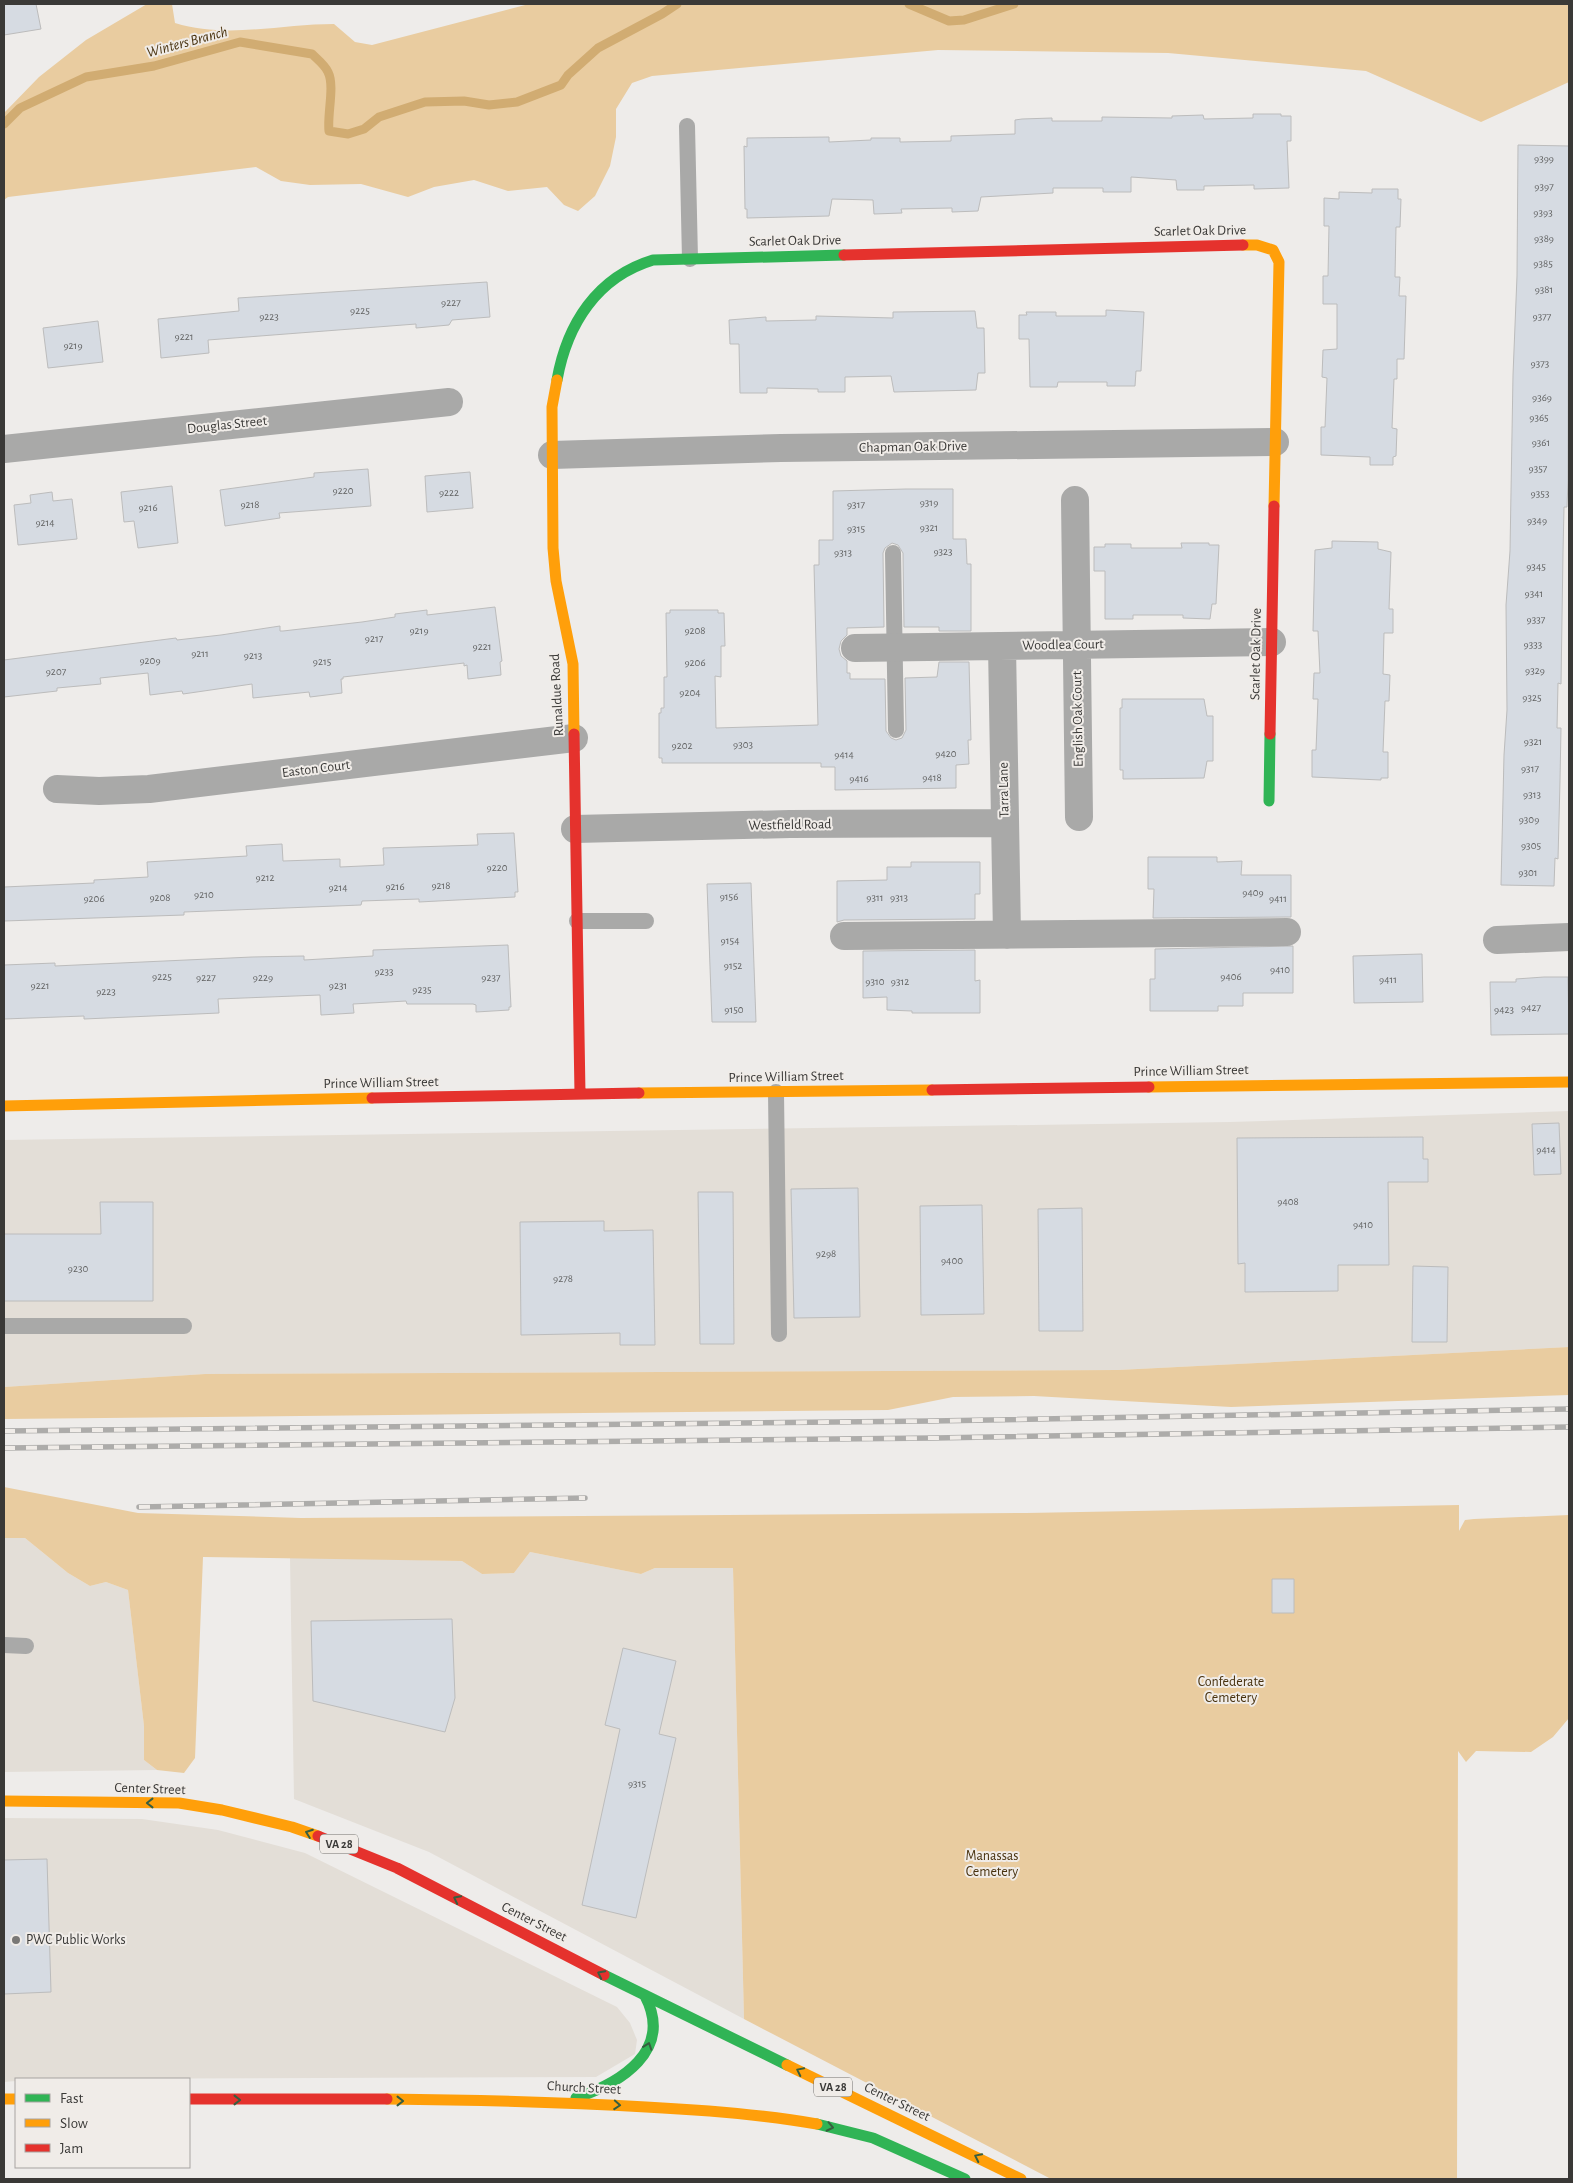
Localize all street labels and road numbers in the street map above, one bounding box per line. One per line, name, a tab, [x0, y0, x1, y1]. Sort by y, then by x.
street label: Scarlet Oak Drive	[1154, 223, 1246, 239]
street label: Scarlet Oak Drive	[749, 233, 841, 249]
street label: Douglas Street	[186, 414, 268, 436]
street label: Chapman Oak Drive	[859, 439, 967, 455]
street label: Scarlet Oak Drive	[1248, 608, 1264, 700]
street label: Woodlea Court	[1022, 637, 1104, 653]
street label: Runaldue Road	[548, 653, 566, 737]
street label: English Oak Court	[1070, 670, 1086, 767]
street label: Easton Court	[281, 758, 351, 780]
street label: Tarra Lane	[997, 762, 1011, 818]
street label: Westfield Road	[748, 817, 832, 833]
street label: Prince William Street	[1133, 1063, 1249, 1079]
street label: Prince William Street	[728, 1069, 844, 1085]
street label: Prince William Street	[323, 1075, 439, 1091]
street label: Center Street	[114, 1781, 186, 1797]
road number: VA 28	[320, 1835, 358, 1854]
street label: Center Street	[499, 1900, 569, 1945]
road number: VA 28	[814, 2078, 852, 2096]
street label: Church Street	[547, 2079, 622, 2097]
street label: Center Street	[862, 2080, 933, 2124]

